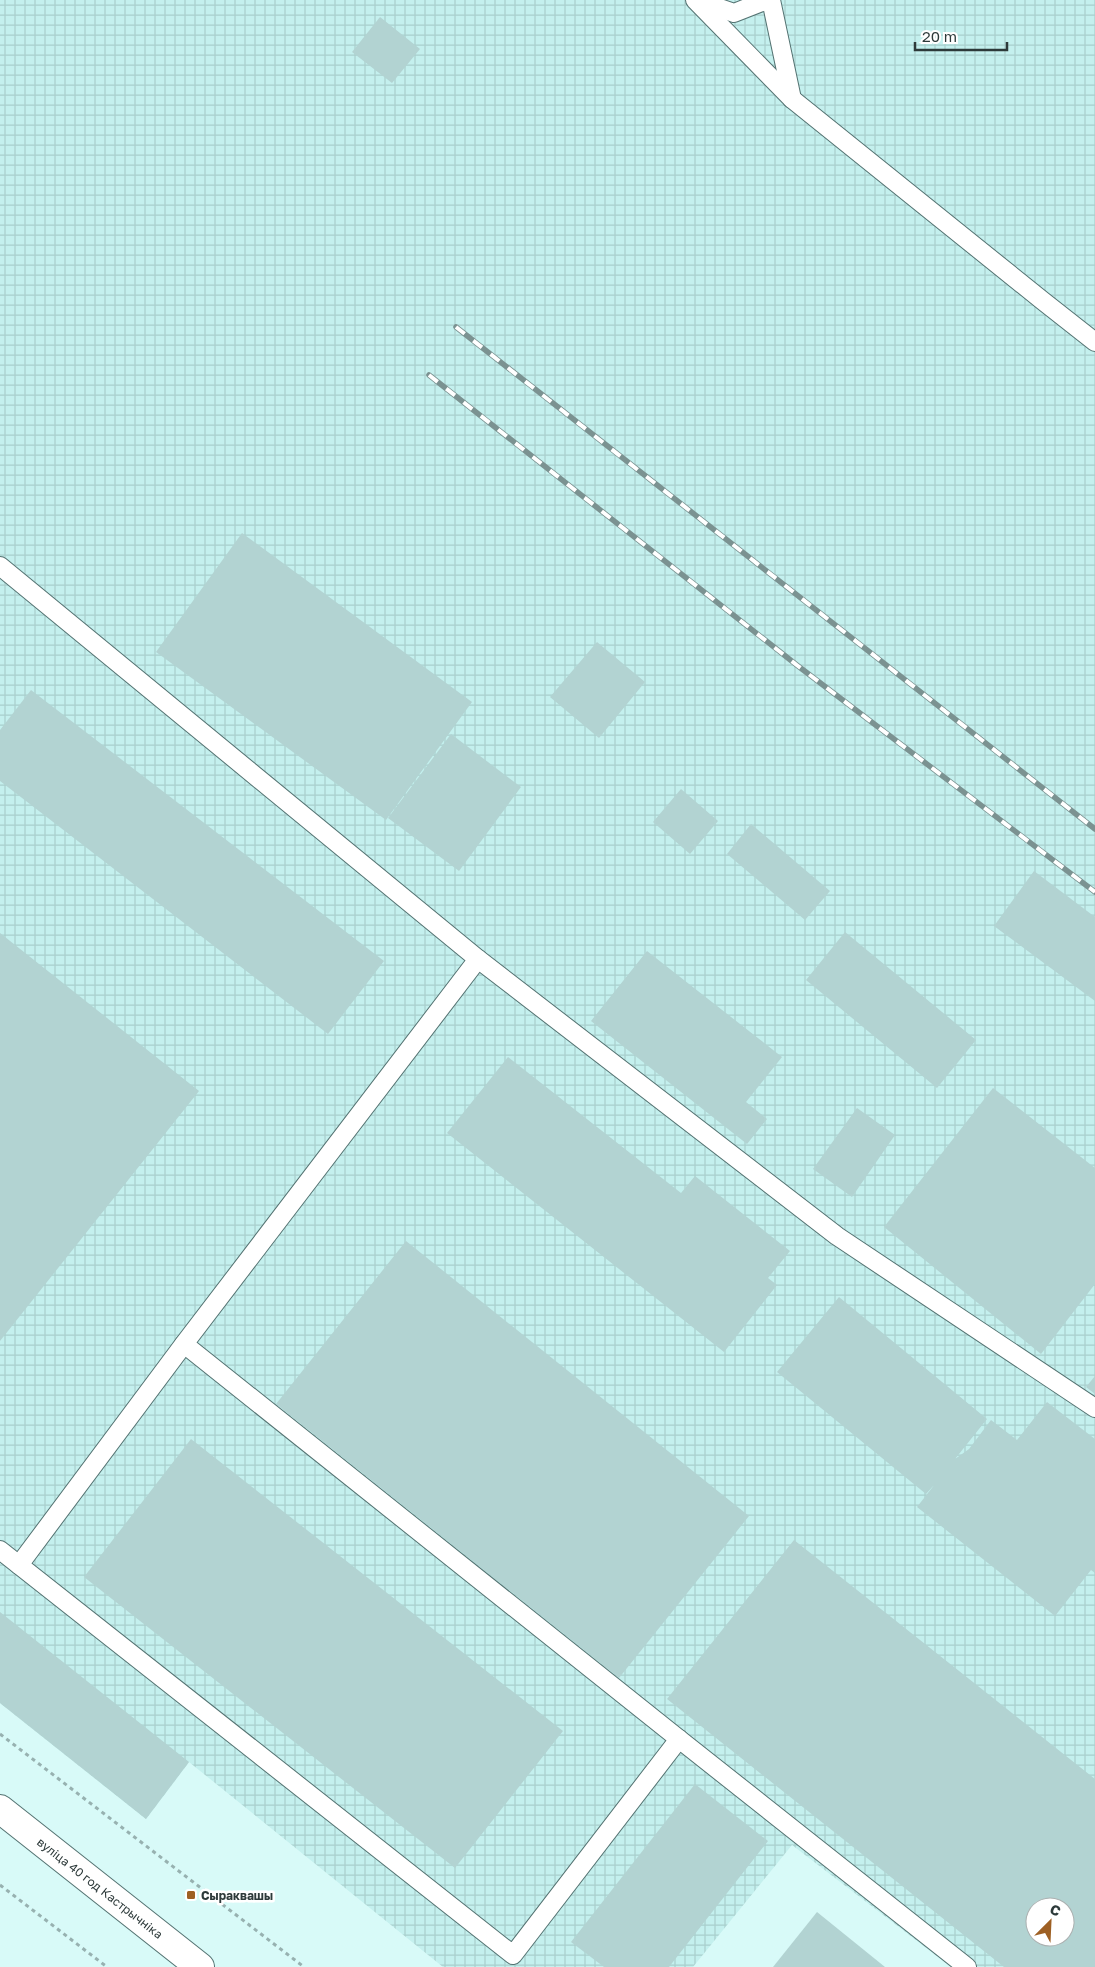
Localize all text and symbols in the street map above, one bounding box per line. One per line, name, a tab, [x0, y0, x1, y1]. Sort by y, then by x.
scale bar	[915, 20, 1008, 52]
text: 20 m	[922, 27, 957, 45]
street label: вуліца 40 год Кастрычніка	[34, 1834, 166, 1942]
place label: Сыраквашы	[201, 1888, 273, 1903]
marker: Сыраквашы	[185, 1889, 197, 1901]
north arrow	[1025, 1897, 1075, 1947]
text: С	[1047, 1900, 1064, 1919]

